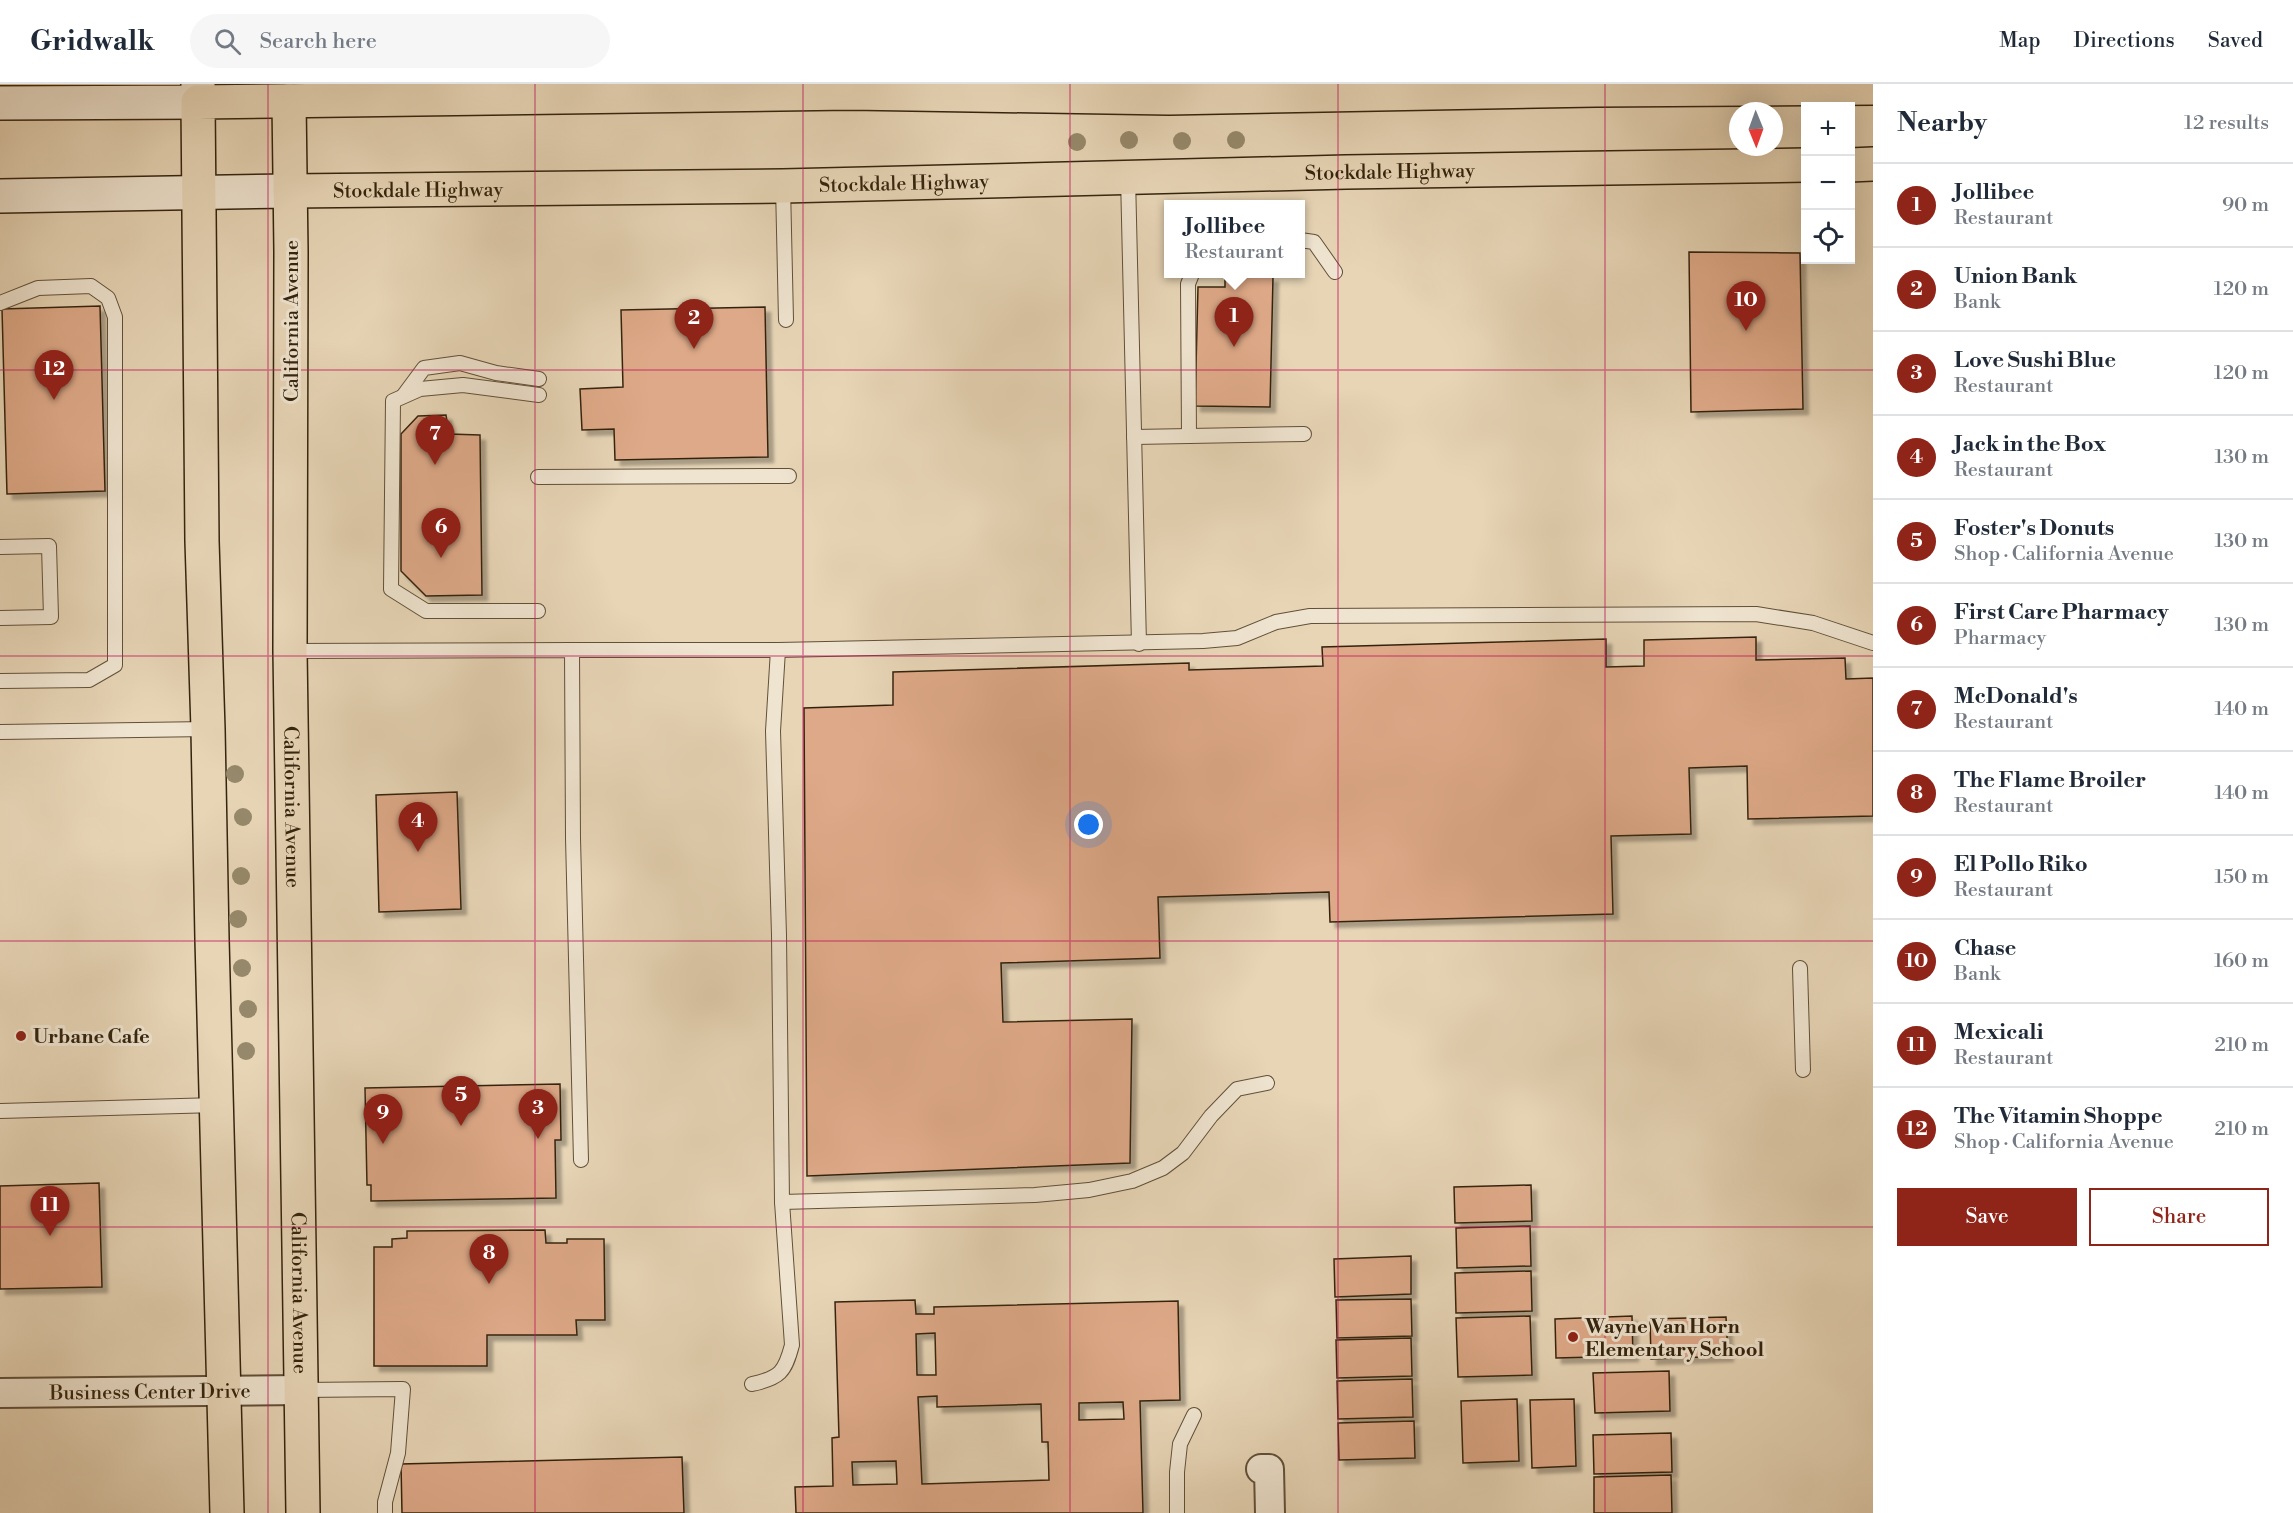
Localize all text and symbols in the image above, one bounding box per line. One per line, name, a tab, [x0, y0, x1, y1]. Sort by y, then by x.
search box	[190, 14, 610, 68]
text: Gridwalk	[30, 24, 154, 59]
icon: search	[211, 25, 244, 58]
text: Search here	[259, 28, 377, 55]
text: Map	[1999, 28, 2041, 54]
text: Directions	[2074, 28, 2175, 54]
text: Saved	[2208, 28, 2263, 54]
north arrow	[1729, 102, 1783, 156]
map controls	[1801, 102, 1855, 264]
button: +	[1801, 102, 1855, 156]
text: Nearby	[1897, 107, 1987, 139]
text: 12 results	[2184, 111, 2269, 136]
button: −	[1801, 156, 1855, 210]
street label: Stockdale Highway	[1304, 159, 1475, 187]
street label: Stockdale Highway	[819, 170, 990, 199]
street label: Stockdale Highway	[333, 178, 504, 205]
text: Jollibee	[1954, 179, 2034, 206]
text: 1	[1912, 193, 1921, 218]
text: 90 m	[2222, 193, 2269, 218]
popup	[1164, 200, 1305, 278]
text: Restaurant	[1954, 206, 2053, 231]
button: locate	[1801, 210, 1855, 264]
text: Jollibee	[1185, 213, 1265, 240]
street label: California Avenue	[280, 240, 305, 402]
text: Restaurant	[1185, 240, 1284, 265]
text: Union Bank	[1954, 263, 2077, 290]
text: 2	[1910, 277, 1923, 302]
text: 120 m	[2214, 277, 2269, 302]
pin: 10	[1726, 282, 1766, 331]
text: Bank	[1954, 290, 2001, 315]
pin: 1	[1214, 298, 1254, 347]
pin: 2	[674, 300, 714, 349]
text: Love Sushi Blue	[1954, 347, 2116, 374]
pin: 12	[34, 350, 74, 400]
text: 3	[1910, 361, 1923, 386]
text: 120 m	[2214, 361, 2269, 386]
text: Restaurant	[1954, 374, 2053, 399]
pin: 7	[416, 416, 454, 465]
text: Jack in the Box	[1954, 431, 2106, 458]
text: 4	[1910, 445, 1923, 470]
text: 130 m	[2214, 445, 2269, 470]
text: Restaurant	[1954, 458, 2053, 483]
pin: 6	[422, 508, 460, 558]
text: Foster's Donuts	[1954, 515, 2114, 542]
text: 5	[1910, 529, 1923, 554]
text: 130 m	[2214, 529, 2269, 554]
text: Shop · California Avenue	[1954, 542, 2174, 567]
text: First Care Pharmacy	[1954, 599, 2169, 626]
text: 6	[1910, 613, 1923, 638]
text: 130 m	[2214, 613, 2269, 638]
text: Pharmacy	[1954, 626, 2046, 651]
text: McDonald's	[1954, 683, 2078, 710]
text: 7	[1911, 697, 1922, 722]
text: 140 m	[2214, 697, 2269, 722]
text: Restaurant	[1954, 710, 2053, 735]
street label: California Avenue	[277, 726, 305, 888]
text: The Flame Broiler	[1954, 767, 2146, 794]
text: 8	[1910, 781, 1923, 806]
text: 140 m	[2214, 781, 2269, 806]
text: Restaurant	[1954, 794, 2053, 819]
pin: 4	[398, 802, 438, 852]
your location	[1074, 810, 1103, 839]
text: El Pollo Riko	[1954, 851, 2088, 878]
text: 9	[1910, 865, 1923, 890]
text: 150 m	[2214, 865, 2269, 890]
text: Restaurant	[1954, 878, 2053, 903]
text: Chase	[1954, 935, 2016, 962]
text: 10	[1905, 949, 1928, 974]
text: 160 m	[2214, 949, 2269, 974]
text: Bank	[1954, 962, 2001, 987]
text: Mexicali	[1954, 1019, 2044, 1046]
place label: Urbane Cafe	[33, 1025, 150, 1050]
marker: Urbane Cafe	[14, 1029, 28, 1043]
text: 11	[1907, 1033, 1926, 1058]
text: 210 m	[2214, 1033, 2269, 1058]
text: Restaurant	[1954, 1046, 2053, 1071]
pin: 5	[442, 1076, 480, 1126]
pin: 3	[518, 1090, 558, 1139]
pin: 9	[364, 1094, 403, 1144]
text: The Vitamin Shoppe	[1954, 1103, 2163, 1130]
text: 12	[1905, 1117, 1928, 1142]
text: 210 m	[2214, 1117, 2269, 1142]
text: Shop · California Avenue	[1954, 1130, 2174, 1155]
pin: 11	[31, 1186, 70, 1236]
button: Save	[1897, 1188, 2077, 1246]
button: Share	[2089, 1188, 2269, 1246]
street label: California Avenue	[284, 1212, 312, 1374]
pin: 8	[470, 1234, 508, 1284]
place label: Wayne Van Horn Elementary School	[1584, 1315, 1764, 1363]
marker: Wayne Van Horn Elementary School	[1566, 1330, 1580, 1344]
street label: Business Center Drive	[48, 1380, 251, 1407]

